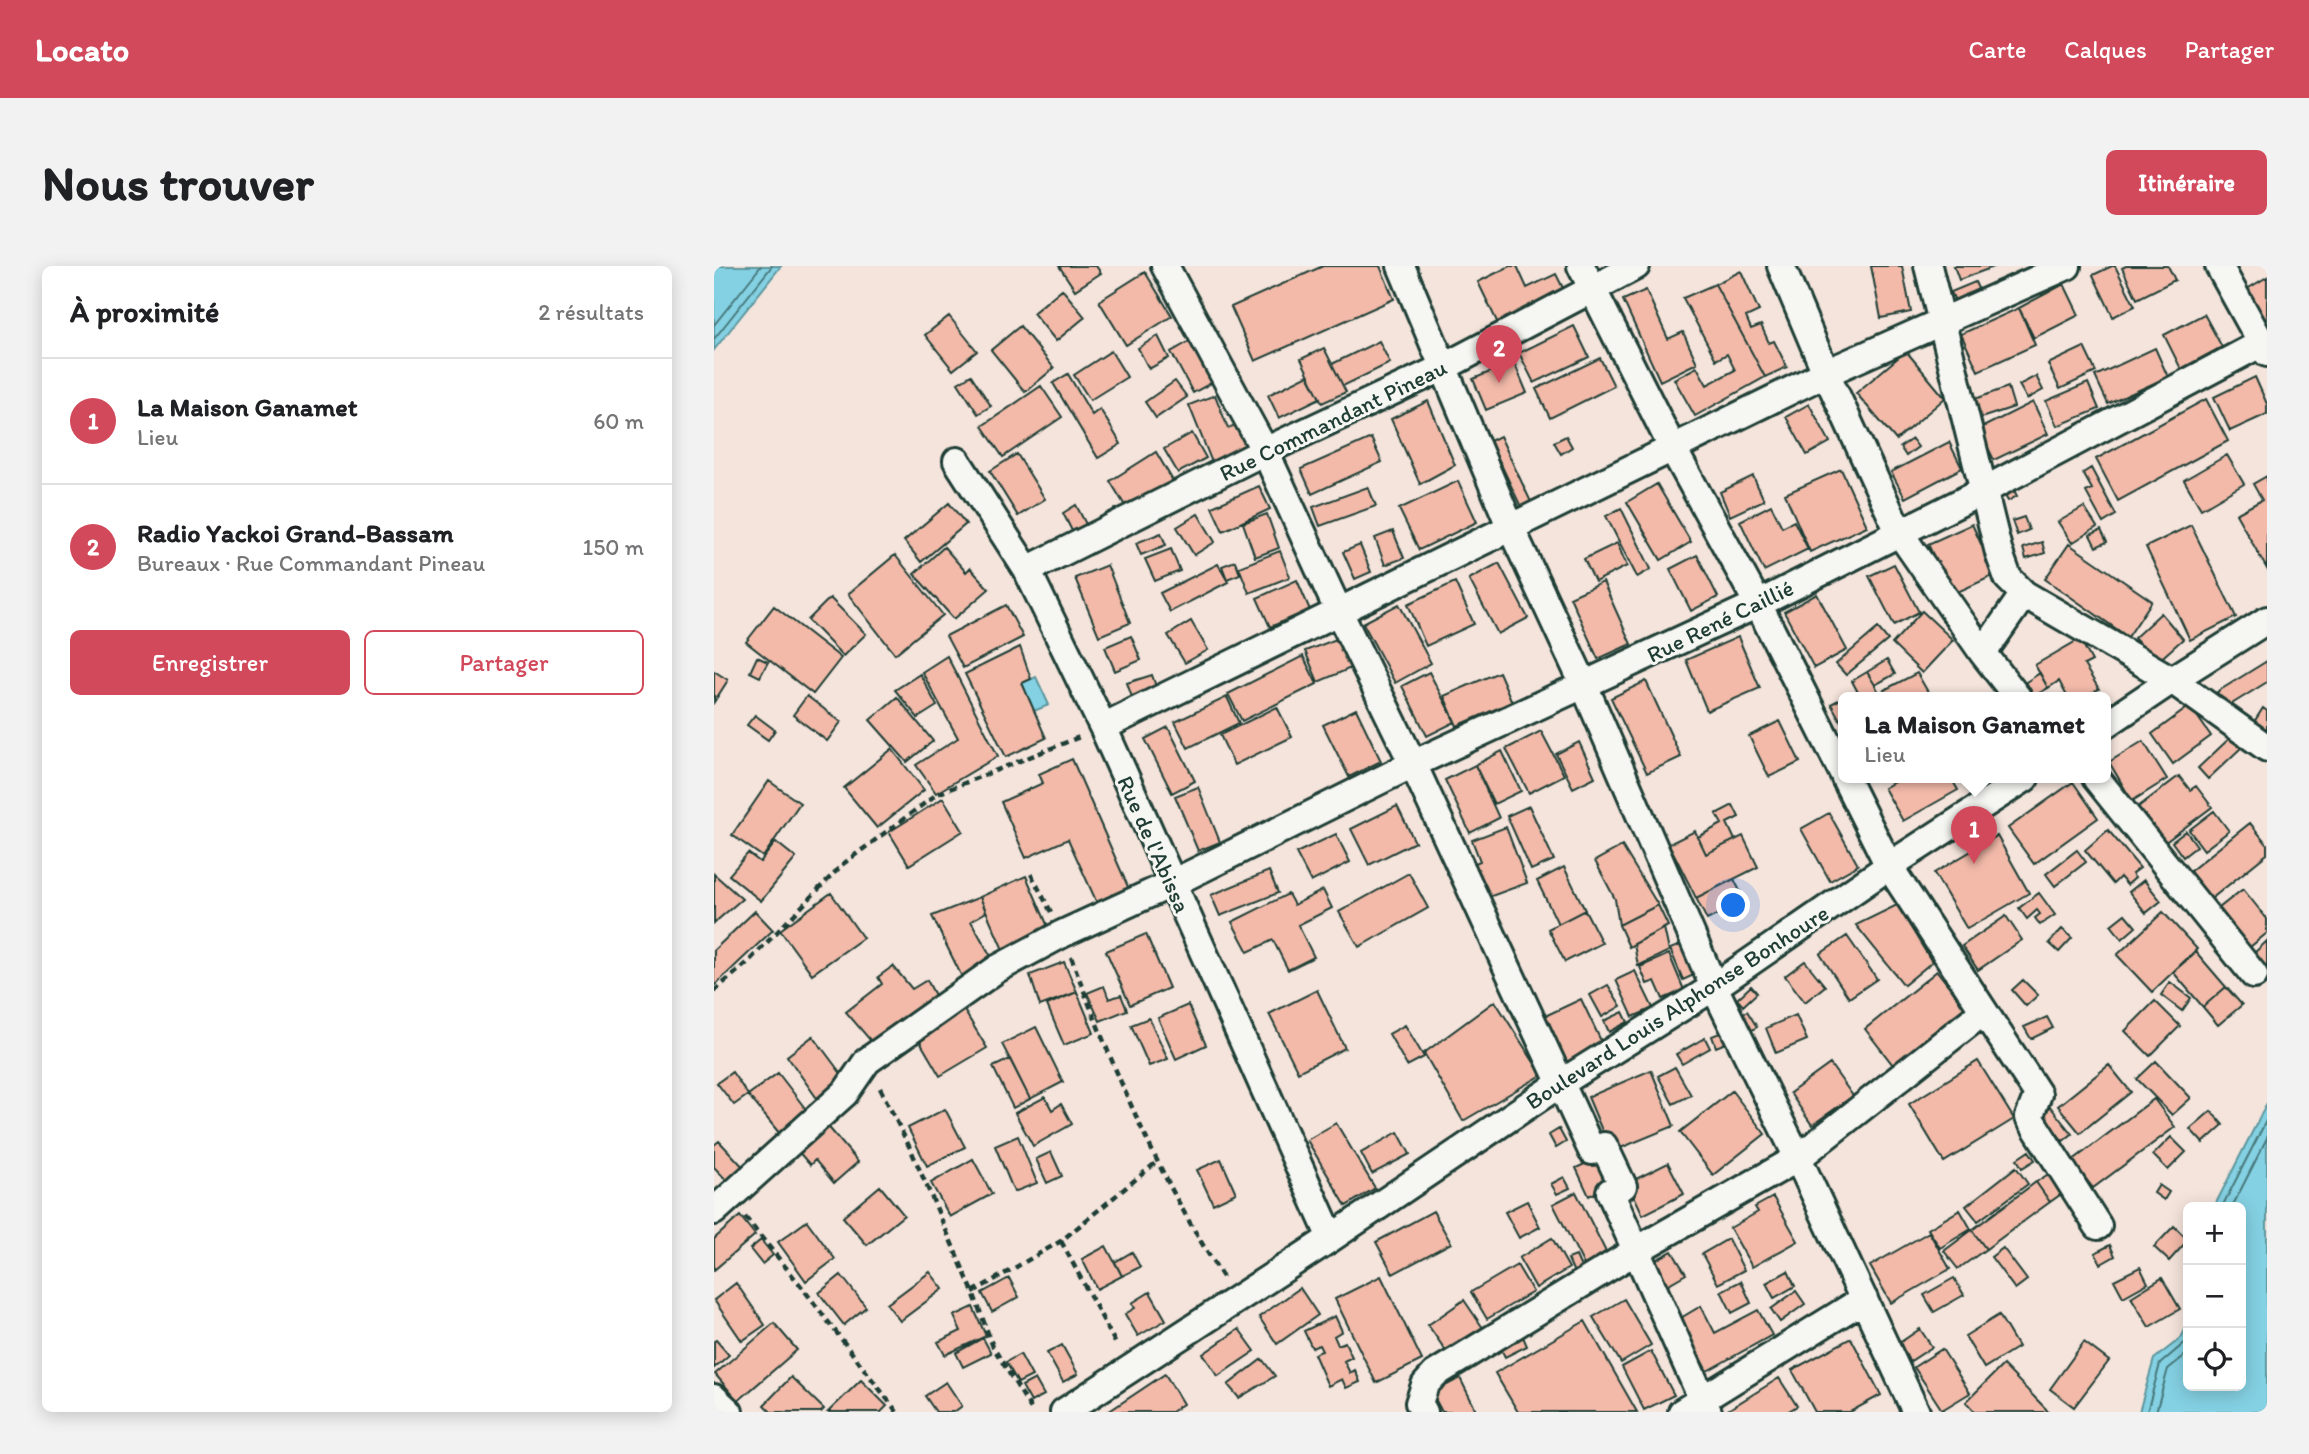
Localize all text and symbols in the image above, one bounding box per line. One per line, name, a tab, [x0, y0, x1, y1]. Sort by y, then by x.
text: Locato	[35, 30, 129, 69]
text: Carte	[1969, 35, 2026, 64]
text: Calques	[2064, 35, 2147, 64]
text: Partager	[2185, 35, 2274, 64]
button: Itinéraire	[2106, 150, 2267, 215]
text: Nous trouver	[42, 153, 314, 212]
text: À proximité	[70, 293, 219, 330]
text: 2 résultats	[538, 298, 644, 326]
pin: 2	[1476, 325, 1522, 383]
street label: Rue Commandant Pineau	[1215, 353, 1451, 487]
text: La Maison Ganamet	[137, 391, 357, 423]
text: 1	[88, 407, 98, 435]
text: 60 m	[593, 407, 644, 435]
text: Lieu	[137, 423, 178, 451]
text: Radio Yackoi Grand-Bassam	[137, 517, 454, 549]
text: 2	[87, 533, 99, 561]
text: 150 m	[583, 533, 644, 561]
text: Bureaux · Rue Commandant Pineau	[137, 549, 485, 577]
street label: Rue René Caillié	[1642, 573, 1798, 669]
button: Enregistrer	[70, 630, 350, 695]
button: Partager	[364, 630, 644, 695]
popup	[1838, 692, 2111, 783]
text: La Maison Ganamet	[1864, 708, 2085, 740]
text: Lieu	[1864, 740, 1905, 768]
street label: Rue de l'Abissa	[1111, 771, 1197, 917]
pin: 1	[1951, 806, 1997, 864]
your location	[1716, 888, 1750, 922]
street label: Boulevard Louis Alphonse Bonhoure	[1520, 898, 1834, 1116]
map controls	[2183, 1202, 2246, 1391]
button: +	[2183, 1202, 2246, 1265]
button: −	[2183, 1265, 2246, 1328]
button: locate	[2183, 1328, 2246, 1391]

